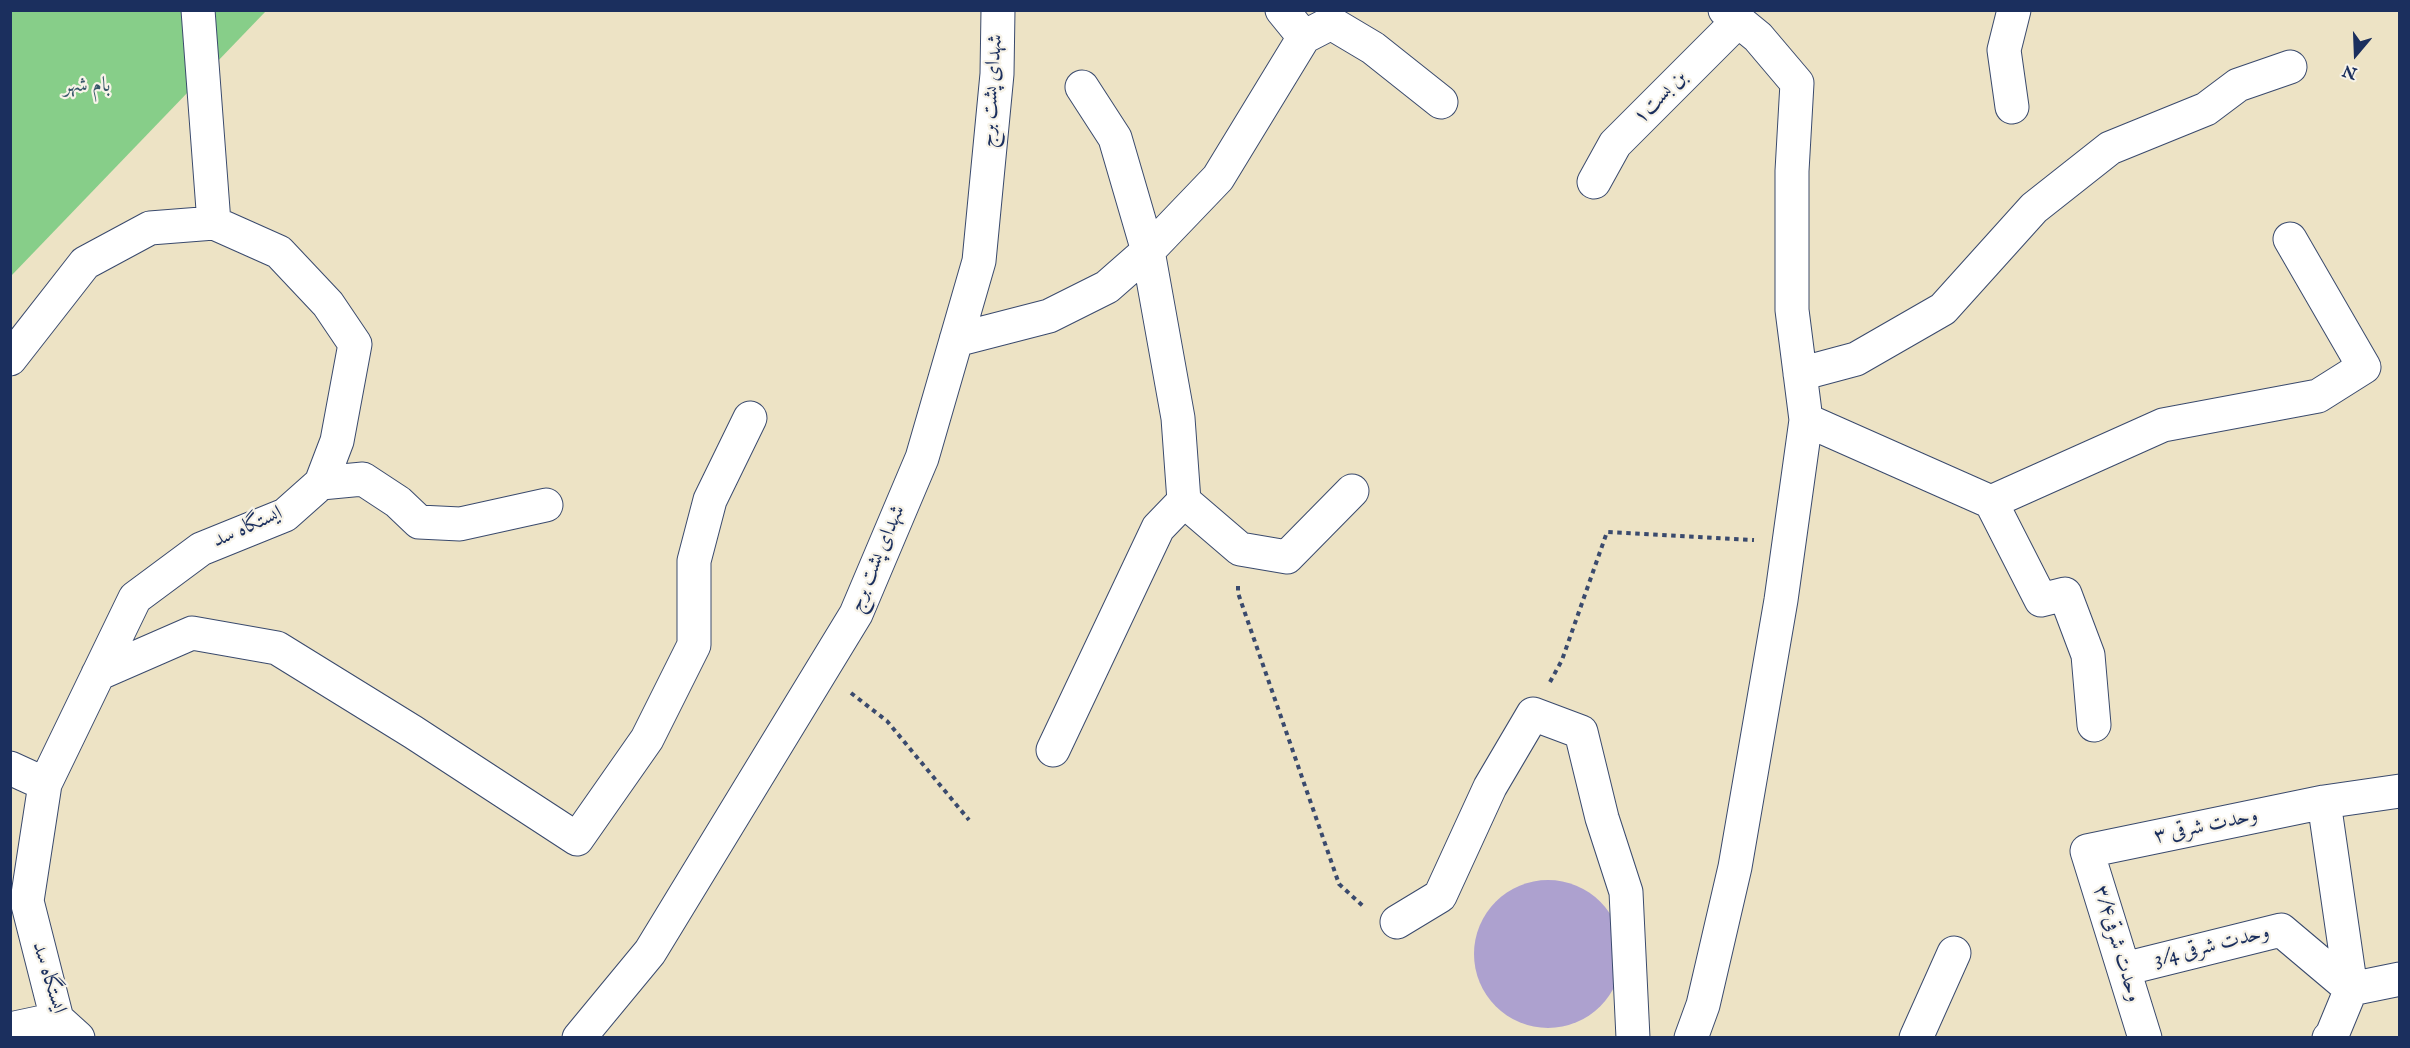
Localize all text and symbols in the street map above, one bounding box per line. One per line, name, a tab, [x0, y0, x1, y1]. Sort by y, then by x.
north arrow	[2326, 24, 2386, 84]
street label: شهدای پشت برج	[976, 33, 1010, 149]
text: N	[2340, 59, 2360, 83]
street label: بن بست۱	[1629, 66, 1693, 130]
park label: بام شهر	[64, 74, 110, 100]
street label: ایستگاه سد	[209, 501, 287, 555]
street label: شهدای پشت برج	[844, 502, 912, 616]
street label: وحدت شرقی ۳	[2152, 804, 2260, 850]
street label: وحدت شرقی۳/۴	[2086, 883, 2146, 1005]
street label: وحدت شرقی 3/4	[2152, 921, 2272, 973]
street label: ایستگاه سد	[25, 939, 71, 1017]

